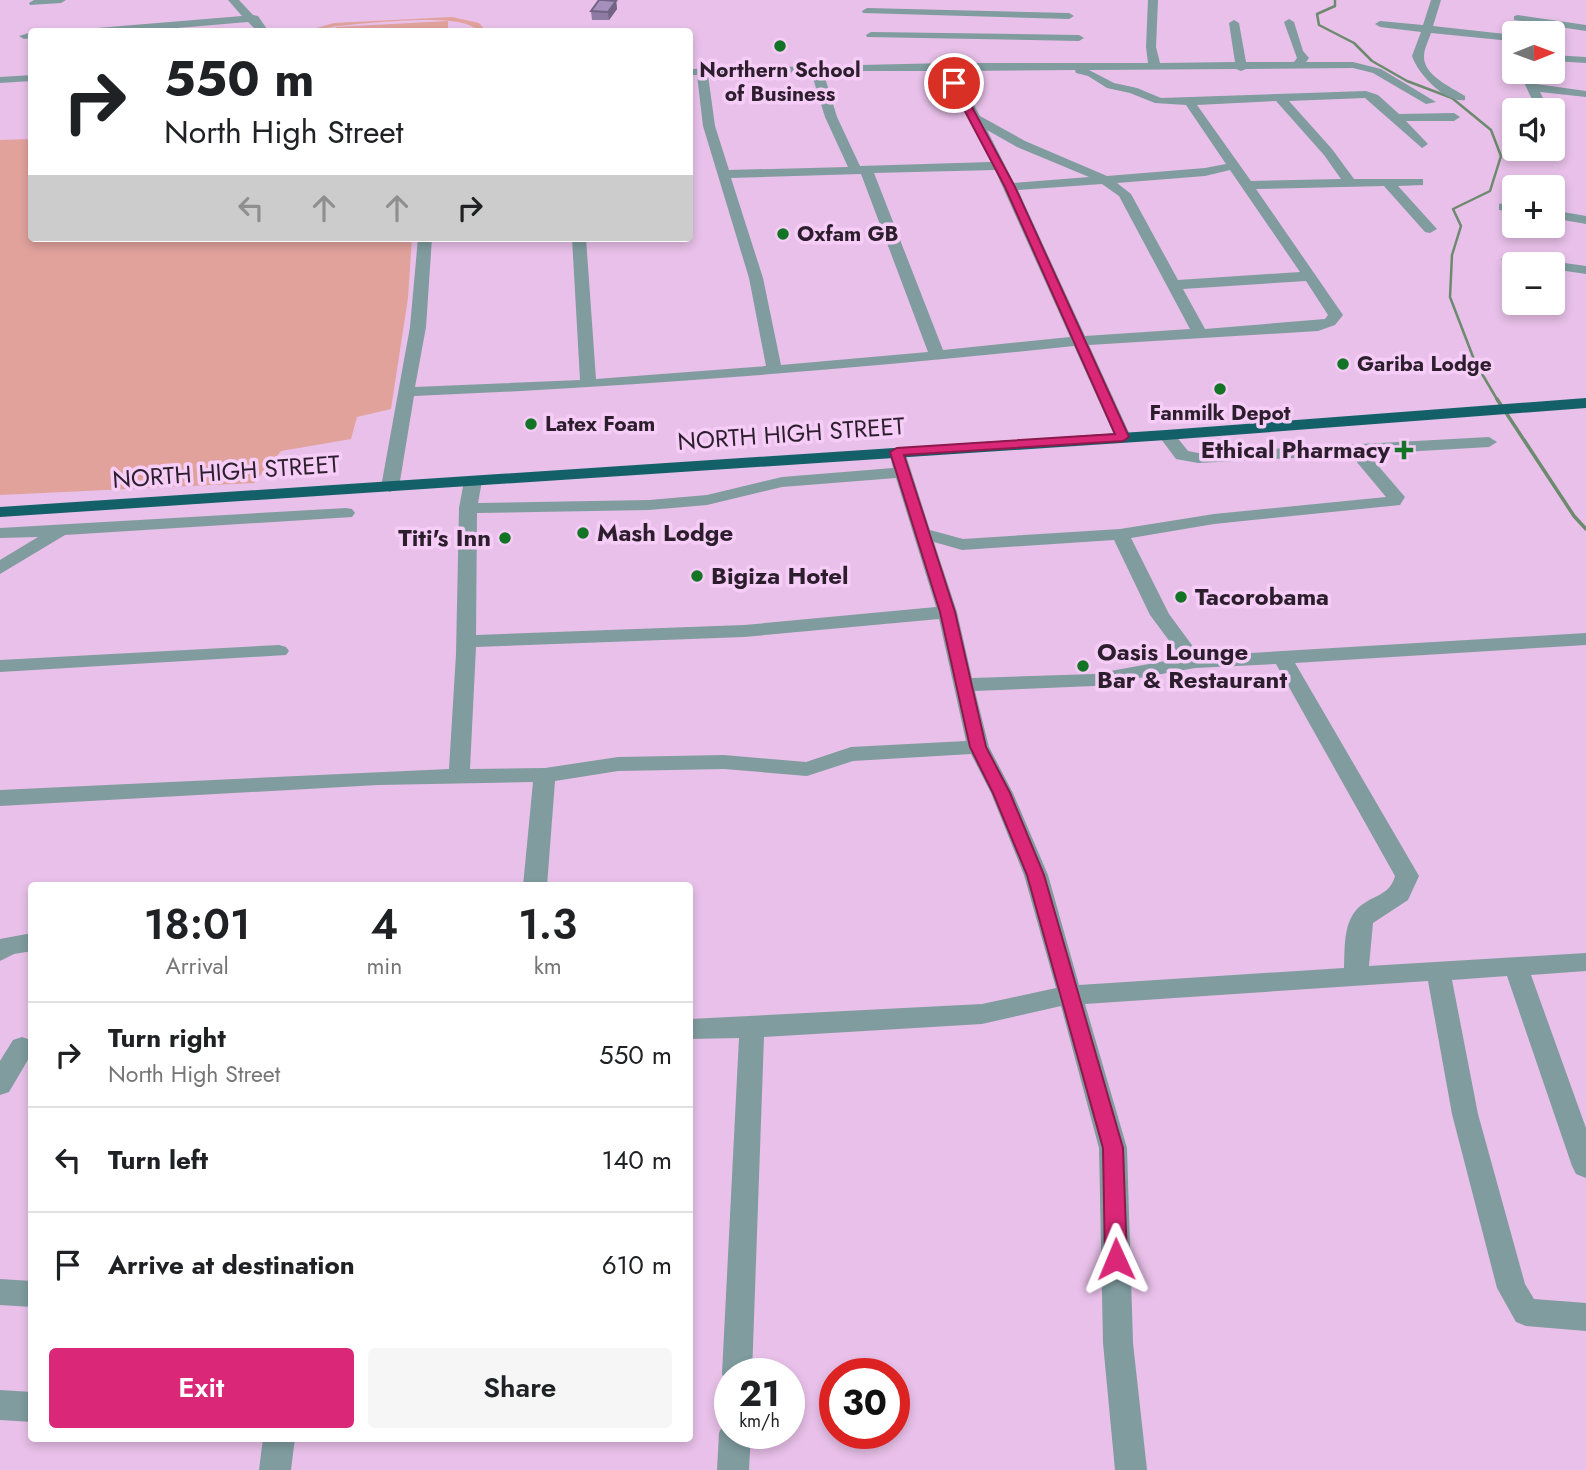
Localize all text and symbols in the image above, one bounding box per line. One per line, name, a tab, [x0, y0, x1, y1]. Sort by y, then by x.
north arrow	[1502, 21, 1564, 84]
map controls	[1502, 21, 1565, 315]
marker: Northern School of Business	[772, 38, 788, 54]
text: 550 m	[164, 44, 315, 114]
pin	[924, 53, 984, 113]
place label: Northern School of Business	[699, 55, 861, 109]
icon: right	[49, 56, 140, 147]
icon: arrive	[935, 64, 973, 102]
button: sound	[1502, 98, 1565, 161]
text: North High Street	[164, 109, 404, 155]
button: +	[1502, 175, 1565, 238]
icon: left	[232, 189, 270, 227]
icon: ahead	[305, 189, 343, 227]
icon: ahead	[378, 189, 416, 227]
icon: right	[451, 189, 489, 227]
place label: Oxfam GB	[797, 219, 899, 249]
marker: Oxfam GB	[775, 226, 791, 242]
button: −	[1502, 252, 1565, 315]
place label: Gariba Lodge	[1357, 349, 1492, 379]
marker: Gariba Lodge	[1335, 356, 1351, 372]
marker: Fanmilk Depot	[1212, 381, 1228, 397]
place label: Fanmilk Depot	[1150, 398, 1291, 428]
street label: NORTH HIGH STREET	[676, 408, 906, 459]
place label: Latex Foam	[545, 409, 655, 439]
marker: Latex Foam	[523, 416, 539, 432]
place label: Ethical Pharmacy	[1201, 432, 1390, 467]
marker: Ethical Pharmacy	[1396, 442, 1412, 458]
street label: NORTH HIGH STREET	[111, 446, 341, 497]
place label: Mash Lodge	[597, 515, 733, 550]
place label: Titi's Inn	[398, 520, 491, 555]
marker: Mash Lodge	[575, 525, 591, 541]
marker: Titi's Inn	[497, 530, 513, 546]
place label: Bigiza Hotel	[711, 558, 848, 593]
marker: Bigiza Hotel	[689, 568, 705, 584]
place label: Tacorobama	[1195, 579, 1329, 614]
marker: Tacorobama	[1173, 589, 1189, 605]
place label: Oasis Lounge Bar & Restaurant	[1097, 634, 1287, 697]
marker: Oasis Lounge Bar & Restaurant	[1075, 658, 1091, 674]
text: 18:01	[144, 894, 251, 955]
text: 4	[370, 894, 398, 955]
text: 1.3	[518, 894, 577, 955]
text: Arrival	[165, 949, 229, 983]
text: min	[366, 949, 402, 983]
text: km	[534, 949, 562, 983]
text: Turn right	[108, 1019, 226, 1057]
icon: right	[49, 1036, 87, 1074]
text: 550 m	[599, 1036, 672, 1074]
text: North High Street	[108, 1057, 280, 1091]
icon: left	[49, 1141, 87, 1179]
text: Turn left	[108, 1141, 208, 1179]
text: 140 m	[601, 1141, 672, 1179]
position arrow	[1079, 1222, 1153, 1296]
icon: arrive	[49, 1246, 87, 1284]
text: Arrive at destination	[108, 1246, 355, 1284]
text: 610 m	[602, 1246, 672, 1284]
button: Exit	[49, 1348, 354, 1428]
button: Share	[368, 1348, 672, 1428]
speed limit sign: 30	[819, 1358, 910, 1449]
text: 21	[739, 1369, 780, 1419]
text: km/h	[739, 1408, 780, 1434]

